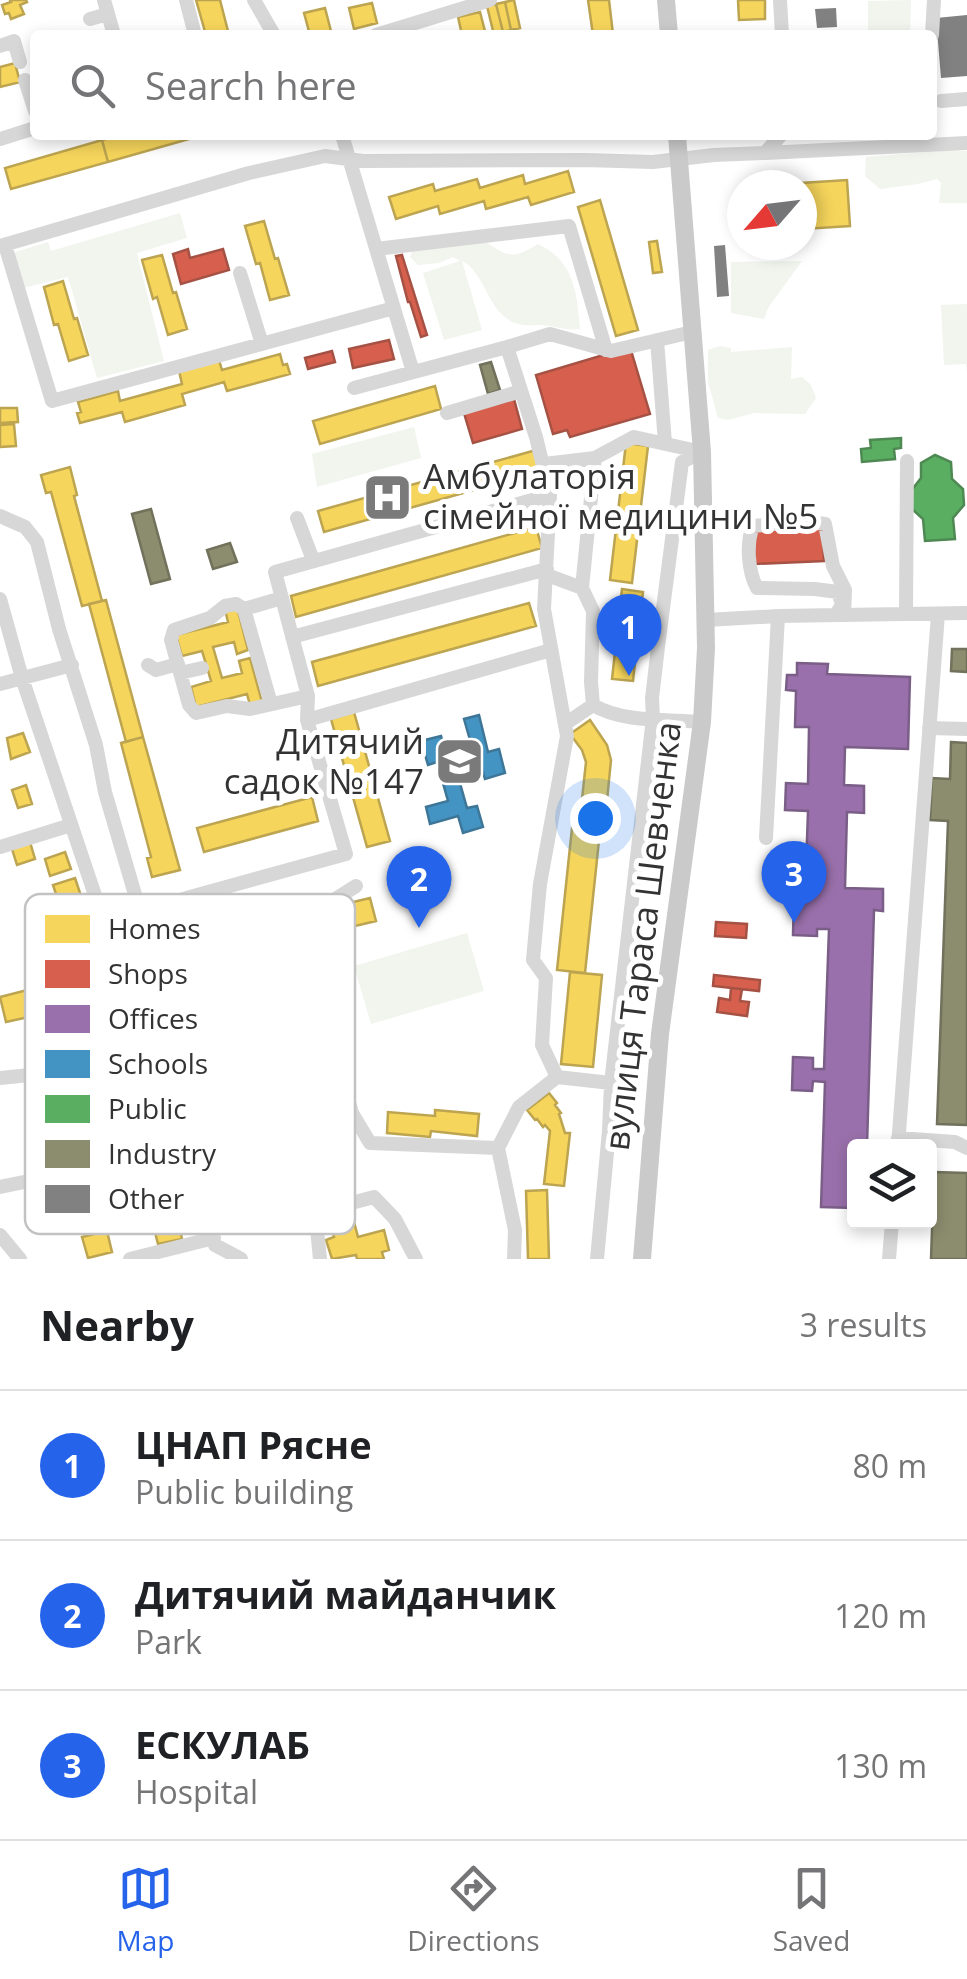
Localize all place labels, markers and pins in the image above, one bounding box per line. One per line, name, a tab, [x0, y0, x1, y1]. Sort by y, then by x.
place label: Амбулаторія сімейної медицини №5	[423, 452, 818, 539]
hospital icon: Амбулаторія сімейної медицини №5	[362, 471, 414, 523]
pin: 1	[596, 594, 662, 676]
place label: Дитячий садок №147	[224, 717, 424, 804]
school or university icon: Дитячий садок №147	[433, 736, 485, 788]
pin: 3	[762, 840, 826, 923]
pin: 2	[386, 846, 452, 928]

